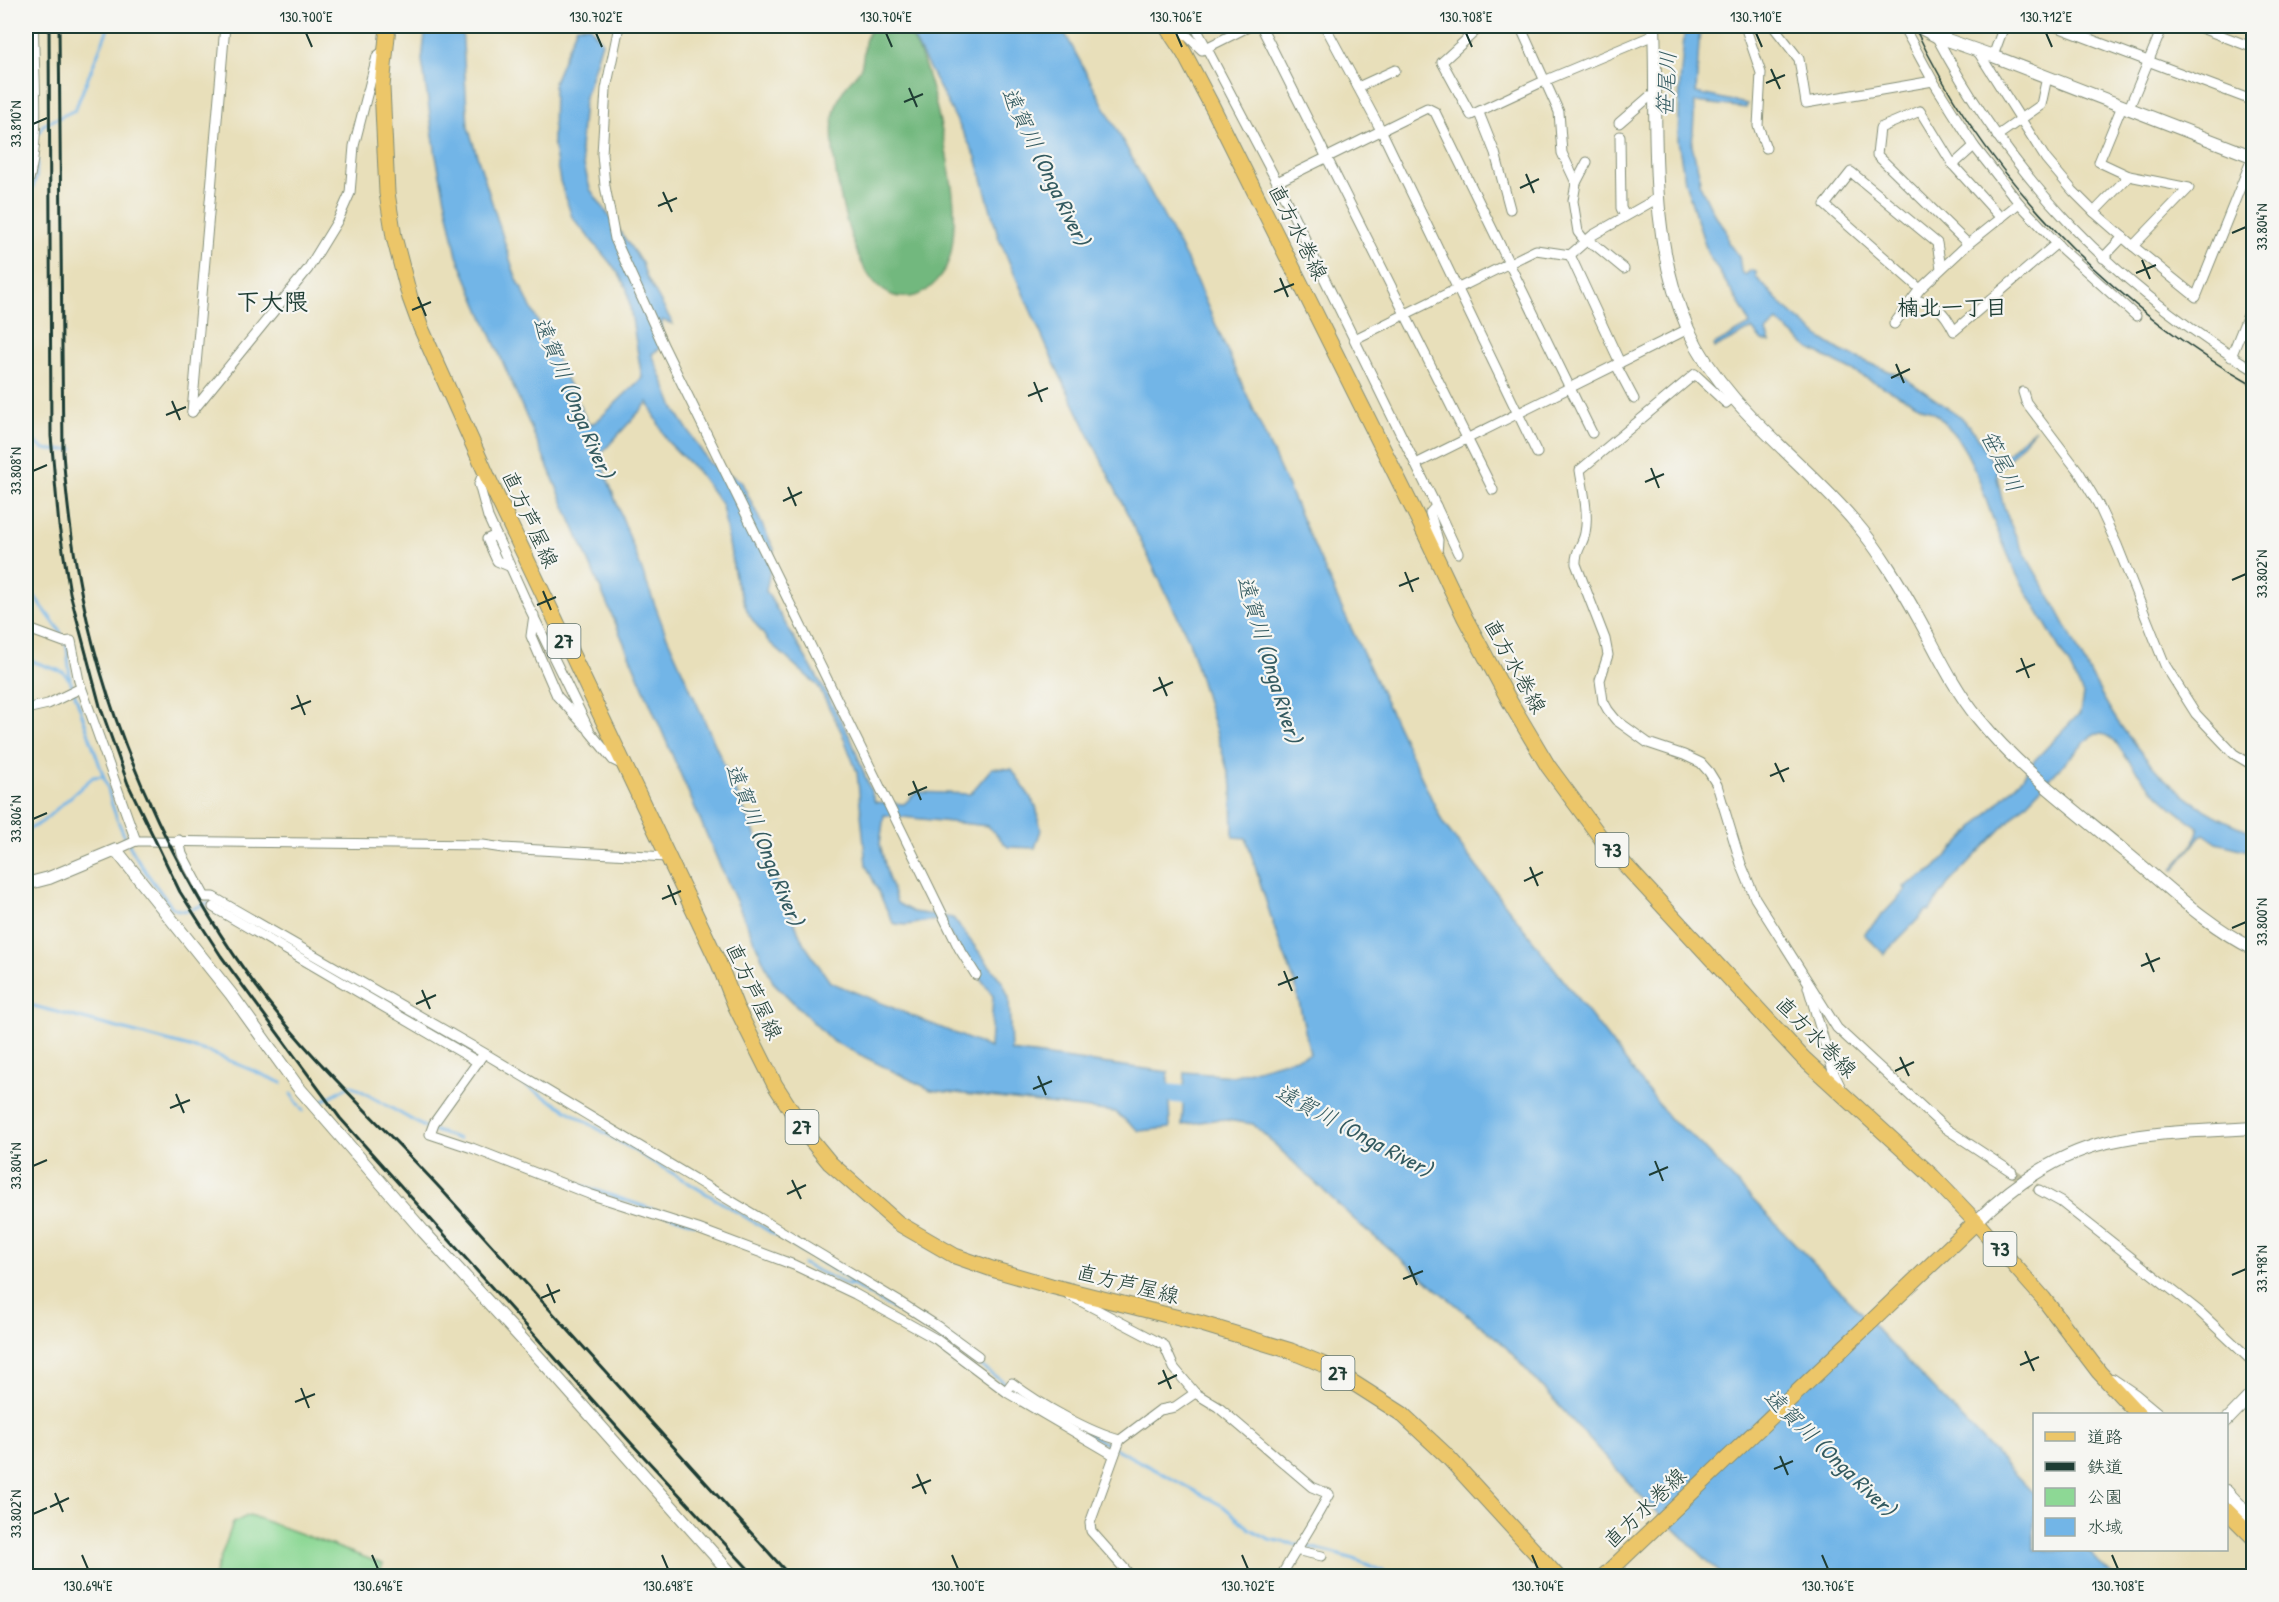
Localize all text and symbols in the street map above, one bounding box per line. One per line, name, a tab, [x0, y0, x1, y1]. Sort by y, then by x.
text: 130.700°E	[279, 6, 333, 27]
text: 130.702°E	[569, 6, 623, 27]
text: 130.704°E	[860, 6, 912, 27]
text: 130.706°E	[1150, 6, 1203, 27]
text: 130.708°E	[1440, 6, 1493, 27]
text: 130.710°E	[1730, 6, 1782, 27]
text: 130.712°E	[2020, 6, 2072, 27]
water label: 笹尾川	[1649, 50, 1683, 118]
water label: 遠賀川 (Onga River)	[995, 82, 1098, 252]
text: 33.810°N	[5, 101, 26, 147]
street label: 直方水巻線	[1262, 178, 1335, 285]
text: 33.804°N	[2251, 204, 2272, 250]
district label: 下大隈	[236, 285, 308, 317]
district label: 楠北一丁目	[1897, 292, 2007, 322]
water label: 遠賀川 (Onga River)	[526, 312, 622, 484]
water label: 笹尾川	[1974, 425, 2030, 497]
text: 33.808°N	[5, 447, 26, 495]
street label: 直方芦屋線	[495, 465, 566, 572]
text: 33.802°N	[2251, 550, 2272, 598]
water label: 遠賀川 (Onga River)	[1230, 572, 1310, 748]
street label: 直方水巻線	[1477, 613, 1554, 719]
road number: 27	[548, 624, 580, 658]
water label: 遠賀川 (Onga River)	[719, 758, 812, 932]
text: 33.806°N	[5, 795, 26, 843]
road number: 73	[1596, 833, 1628, 867]
text: 33.800°N	[2251, 898, 2272, 946]
street label: 直方芦屋線	[719, 937, 790, 1044]
street label: 直方水巻線	[1769, 989, 1864, 1084]
water label: 遠賀川 (Onga River)	[1271, 1076, 1439, 1185]
road number: 27	[786, 1110, 818, 1144]
text: 33.804°N	[5, 1143, 26, 1189]
road number: 73	[1984, 1232, 2016, 1266]
text: 33.798°N	[2251, 1245, 2272, 1293]
street label: 直方芦屋線	[1074, 1257, 1183, 1310]
road number: 27	[1322, 1356, 1354, 1390]
water label: 遠賀川 (Onga River)	[1757, 1381, 1904, 1524]
legend	[2033, 1413, 2228, 1551]
text: 道路	[2087, 1424, 2123, 1449]
text: 鉄道	[2087, 1454, 2123, 1479]
street label: 直方水巻線	[1597, 1461, 1692, 1555]
text: 公園	[2087, 1484, 2123, 1509]
text: 33.802°N	[5, 1490, 26, 1538]
text: 水域	[2087, 1514, 2123, 1539]
text: 130.694°E	[63, 1575, 113, 1596]
text: 130.696°E	[353, 1575, 403, 1596]
text: 130.698°E	[643, 1575, 693, 1596]
text: 130.700°E	[931, 1575, 985, 1596]
text: 130.702°E	[1221, 1575, 1275, 1596]
text: 130.704°E	[1512, 1575, 1564, 1596]
text: 130.706°E	[1802, 1575, 1855, 1596]
text: 130.708°E	[2092, 1575, 2145, 1596]

